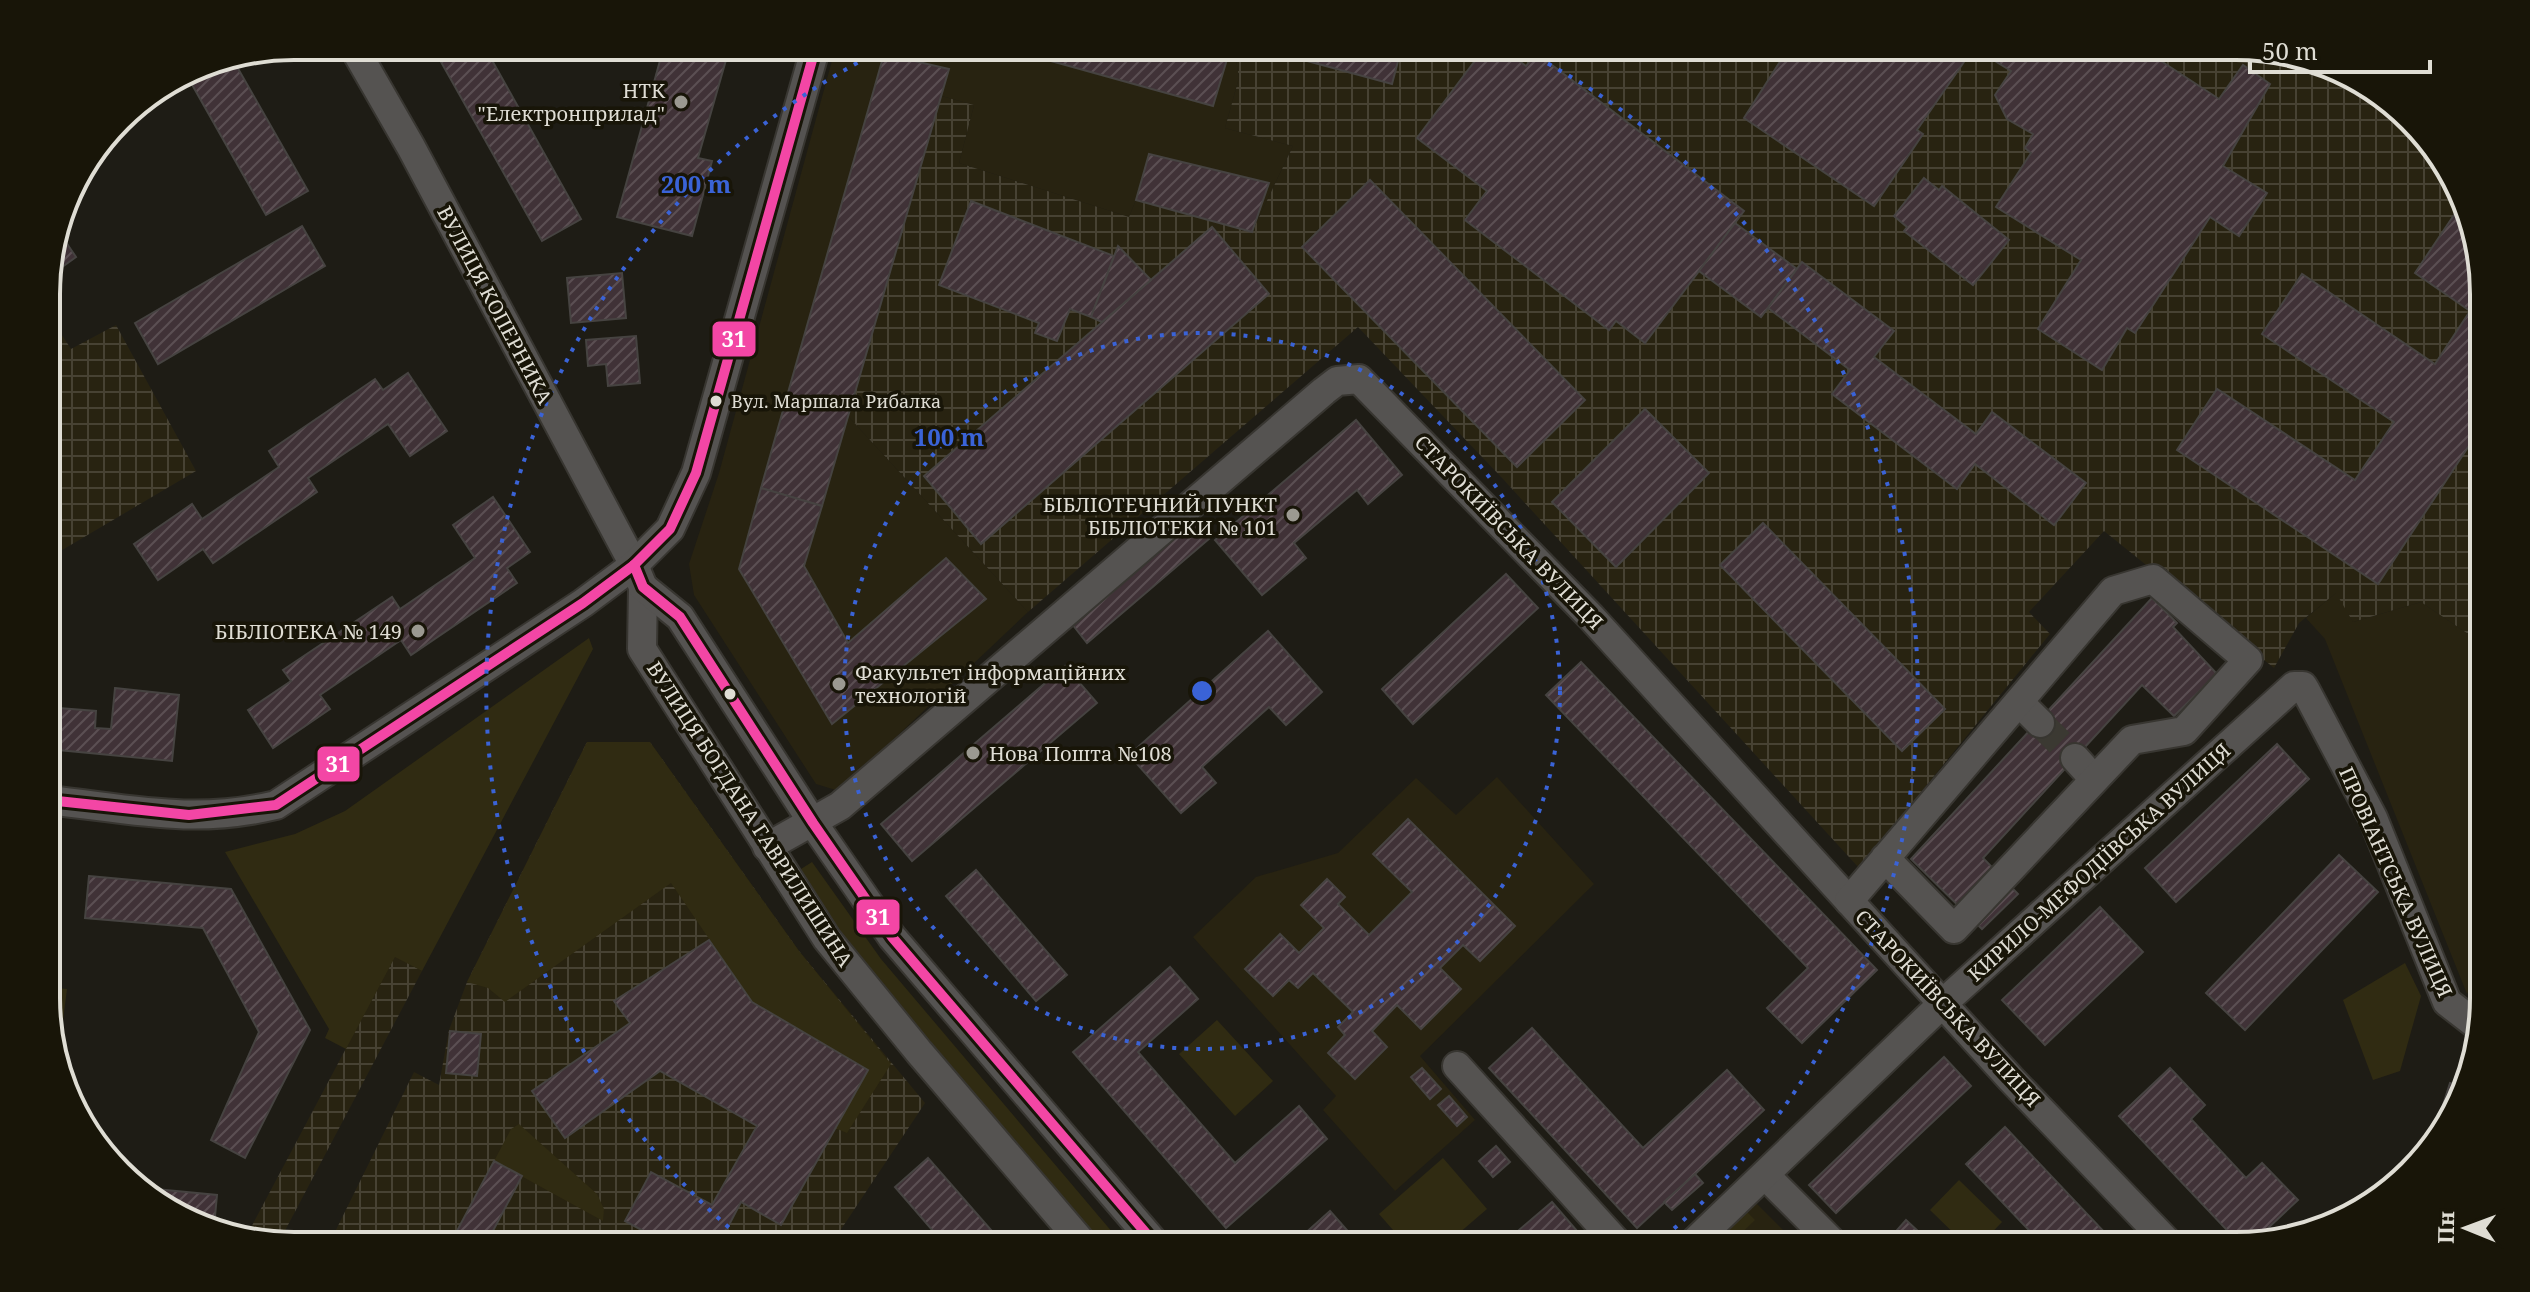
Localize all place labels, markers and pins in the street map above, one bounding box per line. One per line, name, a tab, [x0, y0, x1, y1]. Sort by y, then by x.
place label: НТК "Електронприлад"	[478, 77, 666, 127]
marker: НТК "Електронприлад"	[672, 93, 690, 111]
place label: Вул. Маршала Рибалка	[731, 389, 941, 413]
marker: Вул. Маршала Рибалка	[708, 393, 724, 409]
place label: БІБЛІОТЕЧНИЙ ПУНКТ БІБЛІОТЕКИ № 101	[1043, 491, 1277, 541]
marker: БІБЛІОТЕЧНИЙ ПУНКТ БІБЛІОТЕКИ № 101	[1284, 506, 1302, 524]
place label: БІБЛІОТЕКА № 149	[215, 618, 402, 645]
marker: БІБЛІОТЕКА № 149	[409, 622, 427, 640]
place label: Факультет інформаційних технологій	[855, 659, 1126, 709]
marker: Факультет інформаційних технологій	[830, 675, 848, 693]
centre of rings	[1188, 677, 1216, 705]
unlabelled marker	[722, 686, 738, 702]
place label: Нова Пошта №108	[989, 740, 1172, 767]
marker: Нова Пошта №108	[964, 744, 982, 762]

